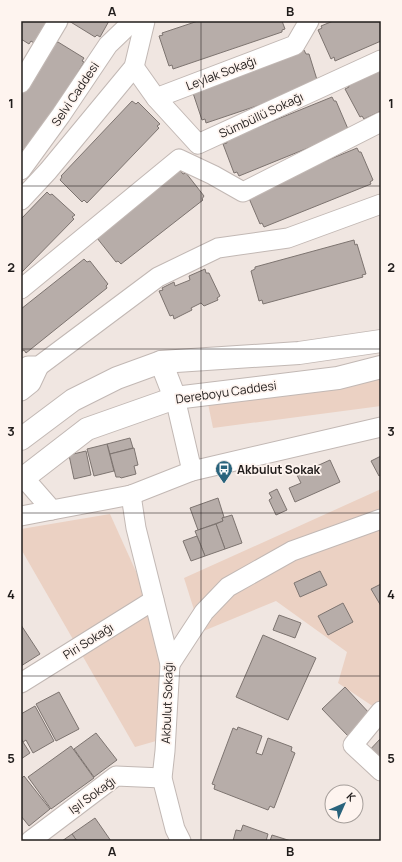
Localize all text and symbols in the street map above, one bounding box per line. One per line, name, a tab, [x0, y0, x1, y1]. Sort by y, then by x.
text: A	[108, 2, 117, 20]
text: B	[286, 2, 294, 20]
street label: Leylak Sokağı	[183, 52, 259, 94]
street label: Selvi Caddesi	[47, 59, 103, 129]
street label: Sümbüllü Sokağı	[216, 88, 306, 142]
text: 1	[8, 94, 14, 112]
text: 1	[388, 94, 394, 112]
text: 2	[7, 258, 15, 276]
text: 2	[387, 258, 395, 276]
street label: Dereboyu Caddesi	[174, 377, 278, 407]
text: 3	[7, 422, 15, 440]
text: 3	[387, 422, 395, 440]
bus stop icon: Akbulut Sokak	[214, 459, 234, 484]
place label: Akbulut Sokak	[237, 461, 321, 478]
text: 4	[7, 585, 15, 603]
text: 4	[387, 585, 395, 603]
street label: Piri Sokağı	[59, 619, 117, 663]
street label: Akbulut Sokağı	[157, 662, 177, 744]
text: 5	[7, 749, 15, 767]
text: 5	[387, 749, 395, 767]
street label: Işıl Sokağı	[65, 772, 119, 818]
north arrow	[324, 784, 364, 824]
text: K	[344, 789, 360, 805]
text: A	[108, 842, 117, 860]
text: B	[286, 842, 294, 860]

